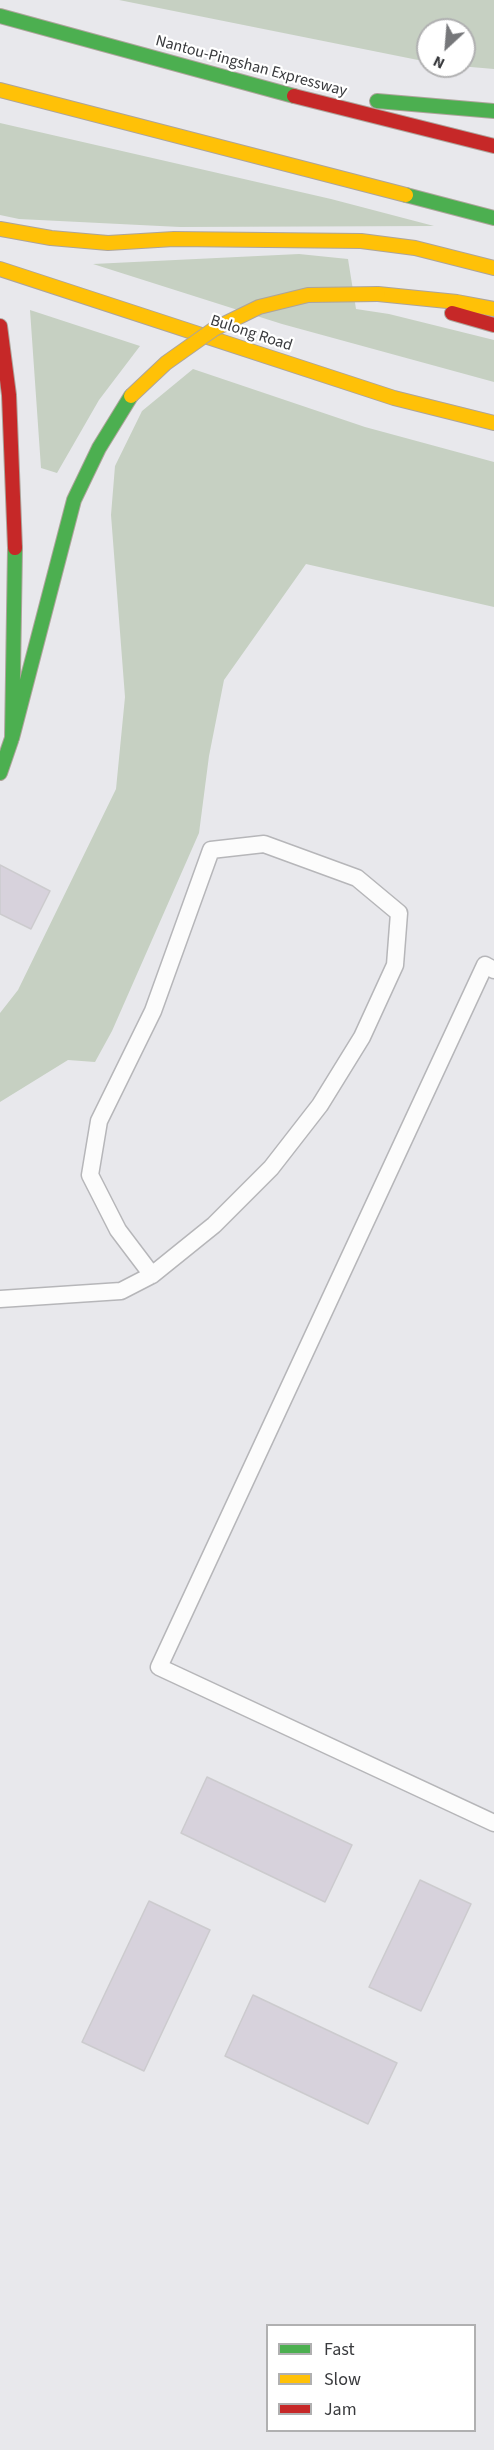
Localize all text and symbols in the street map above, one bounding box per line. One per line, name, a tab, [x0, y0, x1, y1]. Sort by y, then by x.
north arrow	[416, 18, 476, 78]
street label: Nantou-Pingshan Expressway	[153, 32, 349, 102]
text: N	[429, 50, 449, 75]
street label: Bulong Road	[208, 312, 294, 356]
legend	[266, 2324, 476, 2432]
text: Fast	[324, 2337, 355, 2362]
text: Slow	[324, 2367, 361, 2392]
text: Jam	[324, 2397, 357, 2422]

